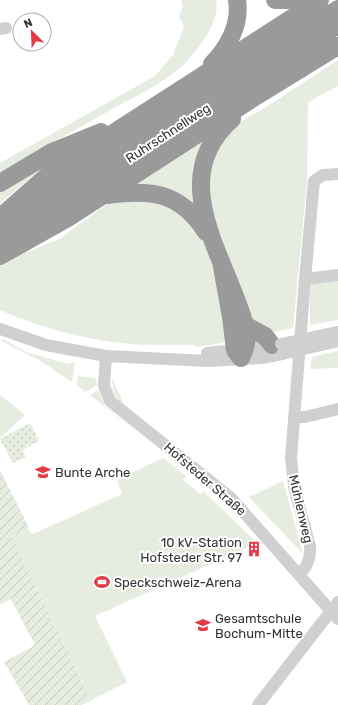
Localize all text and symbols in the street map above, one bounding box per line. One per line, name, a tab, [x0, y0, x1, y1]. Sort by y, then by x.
north arrow	[12, 12, 52, 52]
text: N	[22, 16, 34, 31]
street label: Ruhrschnellweg	[123, 100, 214, 167]
street label: Hofsteder Straße	[161, 439, 249, 519]
school or university icon: Bunte Arche	[34, 463, 52, 481]
place label: Bunte Arche	[55, 465, 130, 480]
street label: Mühlenweg	[285, 473, 316, 545]
place label: 10 kV-Station Hofsteder Str. 97	[140, 535, 242, 565]
building icon: 10 kV-Station Hofsteder Str. 97	[245, 540, 263, 558]
sports icon: Speckschweiz-Arena	[93, 573, 111, 591]
place label: Speckschweiz-Arena	[114, 575, 241, 590]
place label: Gesamtschule Bochum-Mitte	[215, 611, 303, 641]
school or university icon: Gesamtschule Bochum-Mitte	[194, 616, 212, 634]

